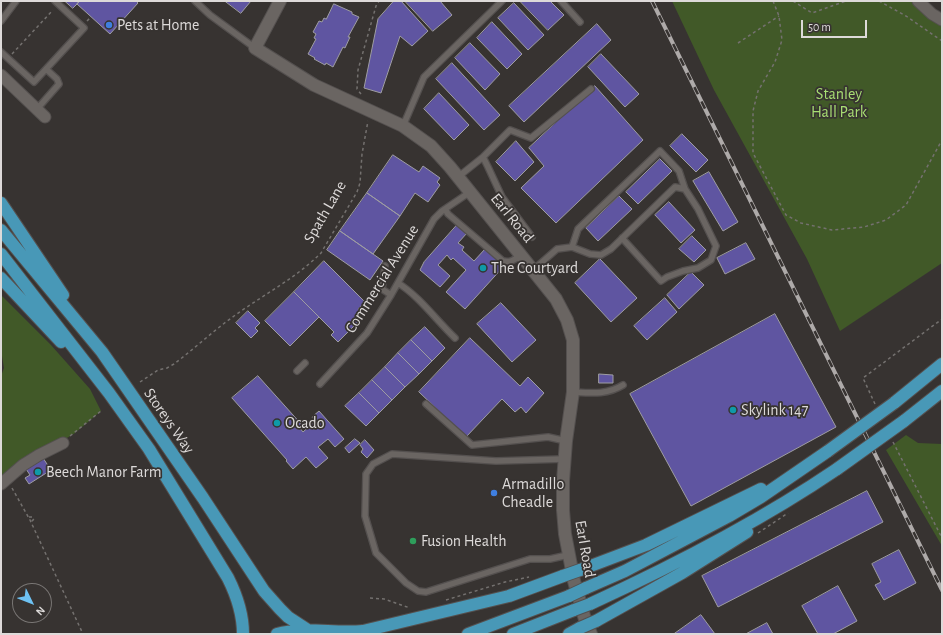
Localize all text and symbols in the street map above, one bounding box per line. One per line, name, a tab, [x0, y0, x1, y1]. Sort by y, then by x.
scale bar	[803, 12, 869, 38]
place label: Pets at Home	[117, 15, 199, 35]
marker: Pets at Home	[104, 20, 114, 30]
text: 50 m	[808, 21, 831, 33]
park label: Stanley Hall Park	[811, 84, 867, 122]
street label: Spath Lane	[300, 177, 350, 247]
street label: Earl Road	[486, 189, 538, 247]
street label: Commercial Avenue	[341, 221, 423, 337]
place label: The Courtyard	[491, 258, 578, 278]
marker: The Courtyard	[478, 263, 488, 273]
street label: Storeys Way	[139, 385, 199, 457]
place label: Skylink 147	[741, 400, 808, 420]
marker: Skylink 147	[728, 405, 738, 415]
place label: Ocado	[285, 413, 325, 433]
marker: Ocado	[272, 418, 282, 428]
place label: Beech Manor Farm	[46, 462, 161, 482]
marker: Beech Manor Farm	[33, 467, 43, 477]
place label: Armadillo Cheadle	[502, 474, 564, 512]
marker: Armadillo Cheadle	[489, 488, 499, 498]
street label: Earl Road	[570, 519, 600, 579]
place label: Fusion Health	[421, 531, 507, 551]
marker: Fusion Health	[408, 536, 418, 546]
north arrow	[12, 583, 52, 623]
text: N	[34, 604, 47, 617]

